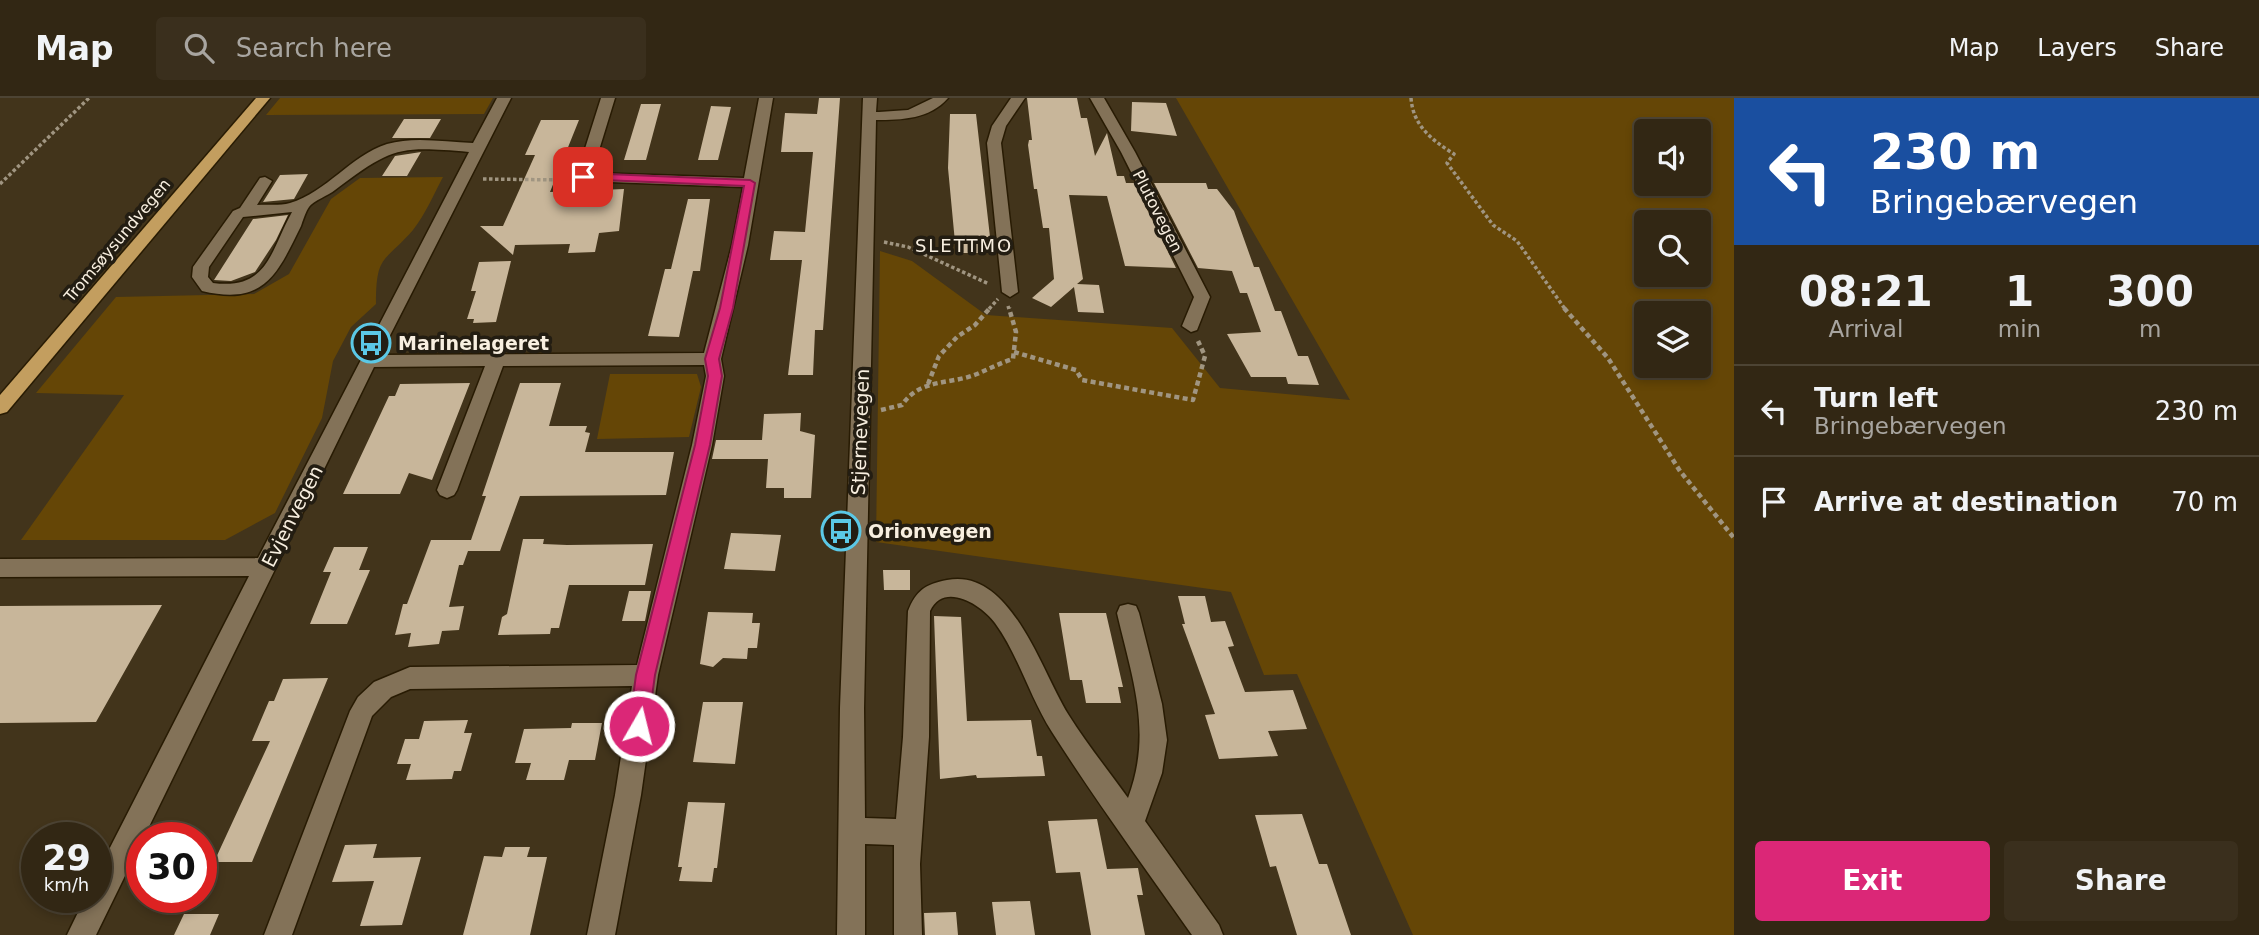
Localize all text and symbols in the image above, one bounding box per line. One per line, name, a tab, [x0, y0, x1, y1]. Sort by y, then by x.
search box	[156, 17, 646, 80]
text: Map	[35, 29, 114, 68]
icon: search	[180, 29, 218, 67]
text: Search here	[236, 33, 392, 63]
text: Map	[1949, 34, 1999, 62]
text: Layers	[2037, 34, 2117, 62]
text: Share	[2155, 34, 2224, 62]
map controls	[1634, 119, 1711, 378]
button: sound	[1634, 119, 1711, 196]
text: 230 m	[1870, 124, 2040, 181]
icon: left	[1755, 126, 1846, 217]
pin	[553, 147, 613, 207]
icon: arrive	[564, 158, 602, 196]
street label: Plutovegen	[1129, 167, 1186, 256]
street label: Tromsøysundvegen	[60, 175, 174, 307]
text: Bringebærvegen	[1870, 183, 2138, 221]
button: search	[1634, 210, 1711, 287]
district label: SLETTMO	[915, 235, 1013, 256]
text: 08:21	[1799, 267, 1933, 316]
text: 1	[2005, 267, 2034, 316]
text: 300	[2106, 267, 2194, 316]
button: layers	[1634, 301, 1711, 378]
text: Arrival	[1829, 316, 1903, 342]
text: min	[1998, 316, 2041, 342]
text: m	[2139, 316, 2161, 342]
bus stop icon: Marinelageret	[350, 322, 392, 364]
place label: Marinelageret	[398, 332, 549, 354]
street label: Stjernevegen	[847, 368, 873, 496]
text: Turn left	[1814, 383, 1938, 413]
icon: left	[1755, 392, 1793, 430]
text: 230 m	[2155, 396, 2238, 426]
text: Bringebærvegen	[1814, 413, 2007, 439]
street label: Evjenvegen	[257, 462, 327, 570]
icon: arrive	[1755, 483, 1793, 521]
text: Arrive at destination	[1814, 487, 2118, 517]
text: 70 m	[2171, 487, 2238, 517]
bus stop icon: Orionvegen	[820, 510, 862, 552]
place label: Orionvegen	[868, 520, 992, 542]
position arrow	[602, 689, 676, 763]
speed limit sign: 30	[126, 822, 217, 913]
text: 29	[42, 838, 91, 878]
button: Exit	[1755, 841, 1990, 921]
button: Share	[2004, 841, 2238, 921]
text: km/h	[44, 874, 89, 895]

